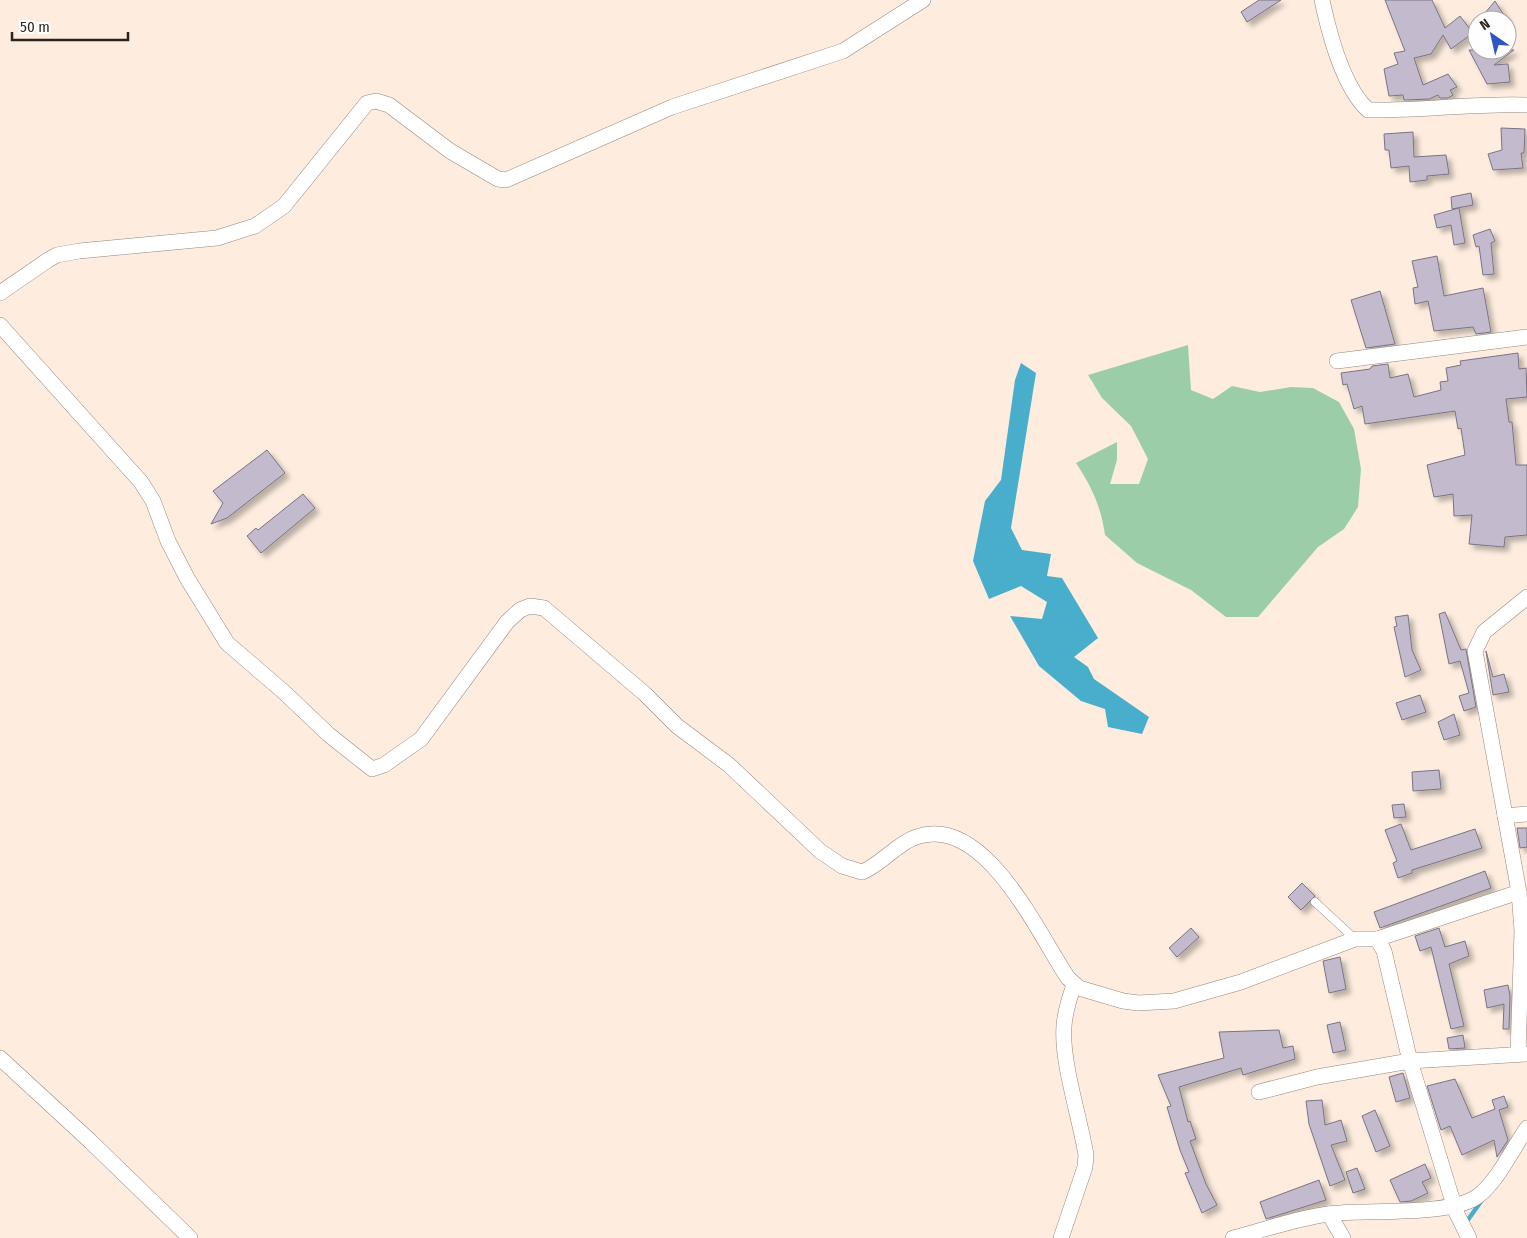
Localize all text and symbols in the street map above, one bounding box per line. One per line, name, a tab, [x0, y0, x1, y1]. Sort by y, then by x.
scale bar	[12, 10, 129, 42]
north arrow	[1467, 10, 1517, 60]
text: N	[1477, 15, 1493, 34]
text: 50 m	[20, 18, 50, 36]

